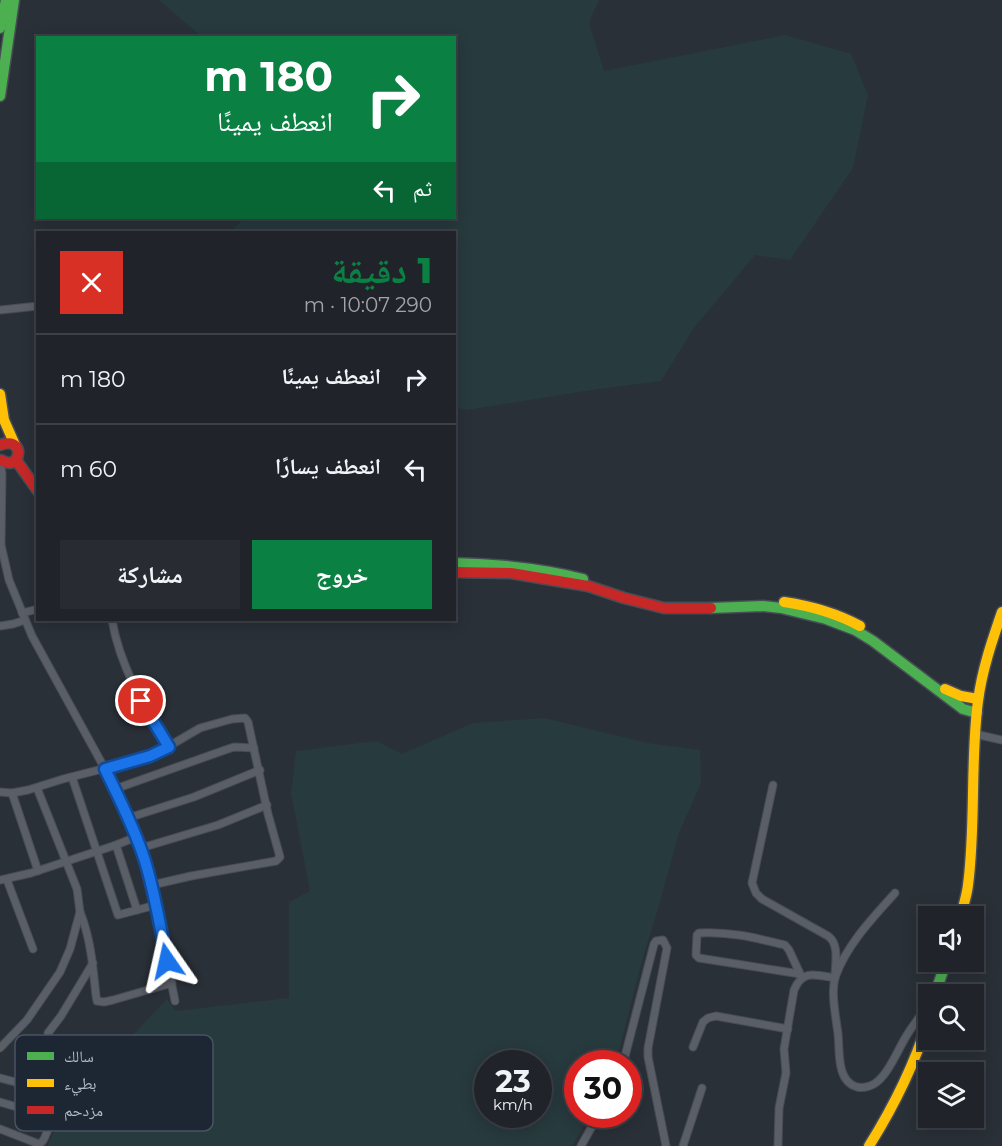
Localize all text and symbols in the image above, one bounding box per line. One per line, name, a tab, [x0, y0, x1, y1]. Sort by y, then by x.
text: 180 m	[204, 50, 333, 102]
icon: right	[354, 60, 432, 138]
text: انعطف يمينًا	[217, 105, 333, 138]
icon: left	[368, 174, 401, 207]
text: ثم	[413, 175, 432, 202]
text: 1 دقيقة	[331, 248, 432, 292]
button: close	[60, 251, 123, 314]
text: 290 m · 10:07	[304, 293, 432, 317]
text: انعطف يمينًا	[281, 363, 381, 390]
icon: right	[399, 363, 432, 396]
text: 180 m	[60, 366, 126, 393]
text: انعطف يسارًا	[275, 453, 381, 480]
icon: left	[399, 453, 432, 486]
text: 60 m	[60, 456, 117, 483]
button: مشاركة	[60, 540, 240, 609]
button: خروج	[252, 540, 432, 609]
pin	[115, 675, 166, 726]
icon: arrive	[124, 684, 157, 717]
map controls	[918, 906, 984, 1128]
button: sound	[918, 906, 984, 972]
position arrow	[135, 929, 199, 993]
button: search	[918, 984, 984, 1050]
legend	[15, 1035, 213, 1131]
text: سالك	[64, 1047, 94, 1066]
speed limit sign: 30	[564, 1050, 642, 1128]
button: layers	[918, 1062, 984, 1128]
text: 23	[495, 1063, 531, 1100]
text: بطيء	[64, 1074, 96, 1096]
text: km/h	[493, 1095, 533, 1114]
text: مزدحم	[64, 1101, 103, 1121]

